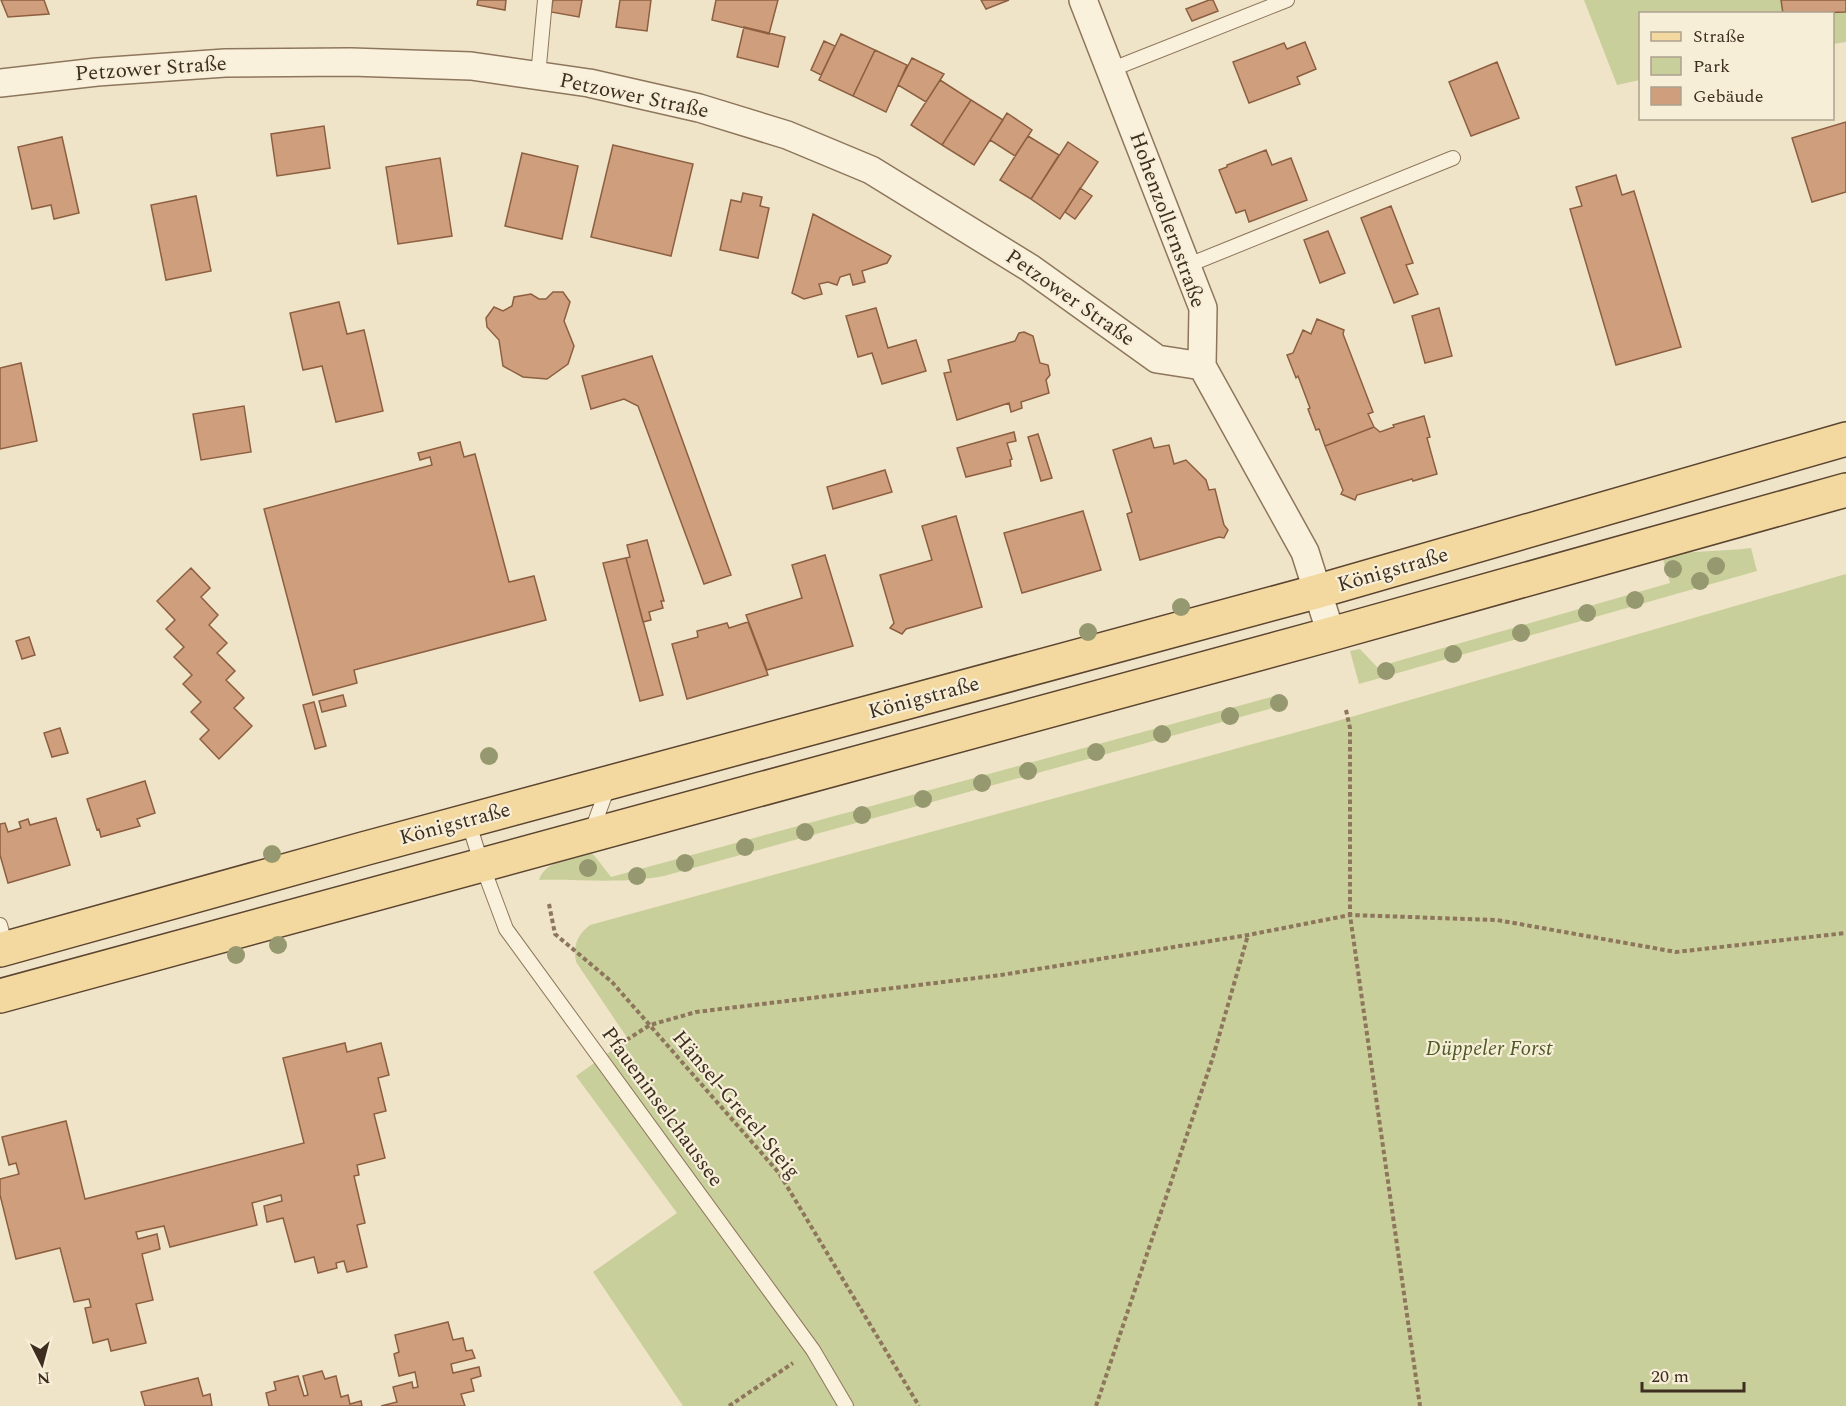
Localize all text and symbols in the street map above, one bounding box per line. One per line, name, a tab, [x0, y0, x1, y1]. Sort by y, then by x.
legend	[1639, 12, 1834, 120]
text: Straße	[1693, 23, 1745, 50]
street label: Petzower Straße	[74, 48, 228, 90]
text: Park	[1693, 53, 1730, 80]
street label: Petzower Straße	[556, 65, 712, 127]
text: Gebäude	[1693, 83, 1763, 110]
street label: Hohenzollernstraße	[1120, 127, 1214, 313]
street label: Petzower Straße	[999, 241, 1141, 355]
street label: Königstraße	[1334, 539, 1452, 601]
street label: Königstraße	[865, 668, 983, 728]
street label: Königstraße	[396, 794, 514, 854]
street label: Pfaueninselchaussee	[593, 1020, 731, 1194]
street label: Hänsel-Gretel-Steig	[664, 1023, 808, 1187]
park label: Düppeler Forst	[1426, 1033, 1553, 1065]
north arrow	[12, 1334, 72, 1394]
scale bar	[1642, 1355, 1744, 1393]
text: 20 m	[1651, 1363, 1689, 1390]
text: N	[36, 1365, 51, 1391]

